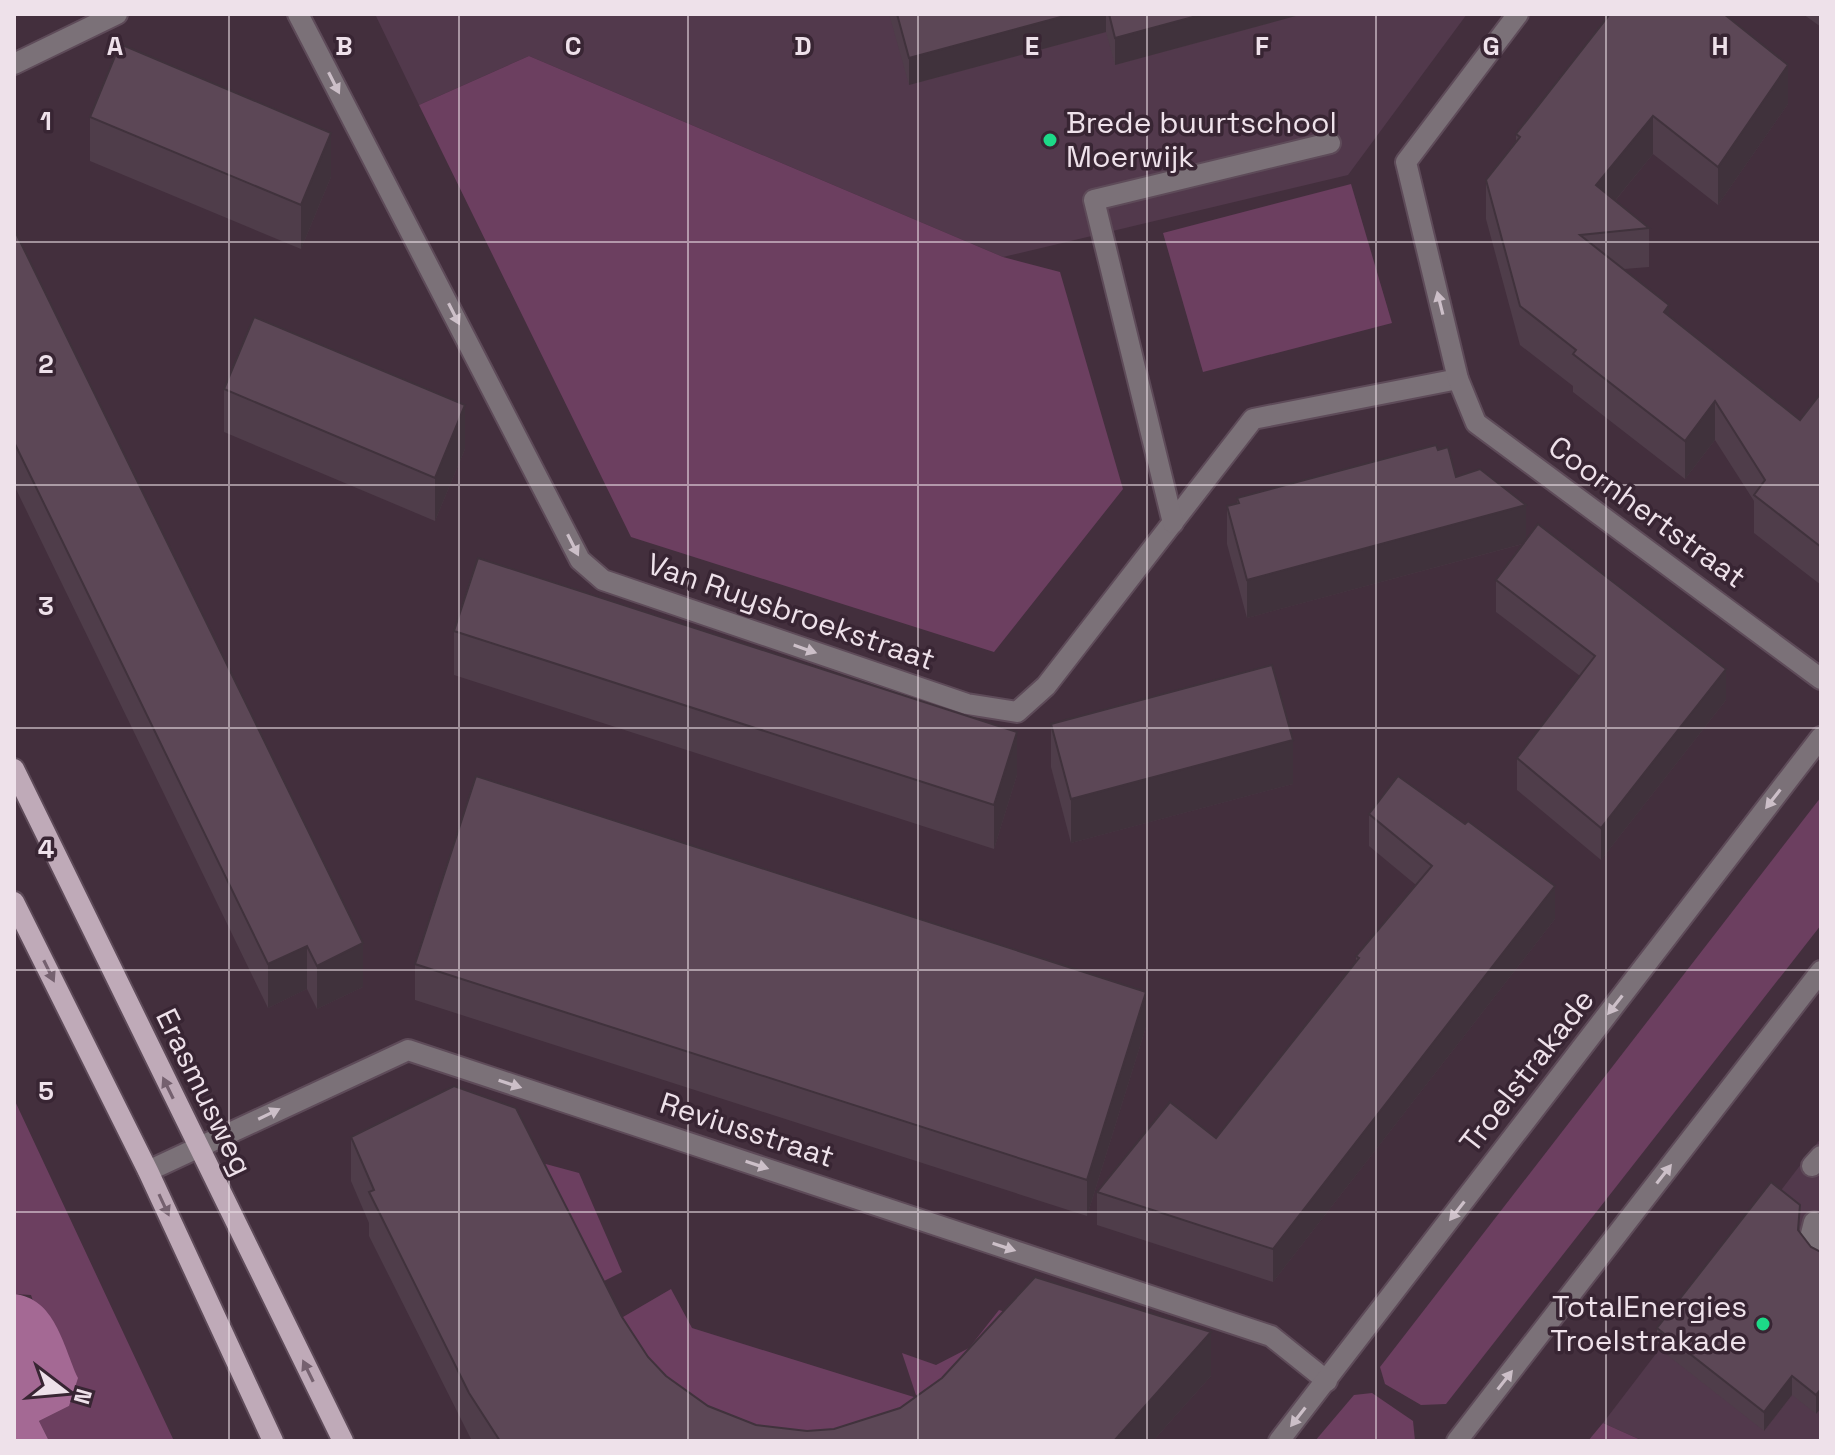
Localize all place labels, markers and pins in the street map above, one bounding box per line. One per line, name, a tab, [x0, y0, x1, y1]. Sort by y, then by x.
place label: Brede buurtschool Moerwijk	[1066, 103, 1337, 176]
marker: Brede buurtschool Moerwijk	[1041, 131, 1059, 149]
place label: TotalEnergies Troelstrakade	[1550, 1287, 1747, 1360]
marker: TotalEnergies Troelstrakade	[1754, 1315, 1772, 1333]

